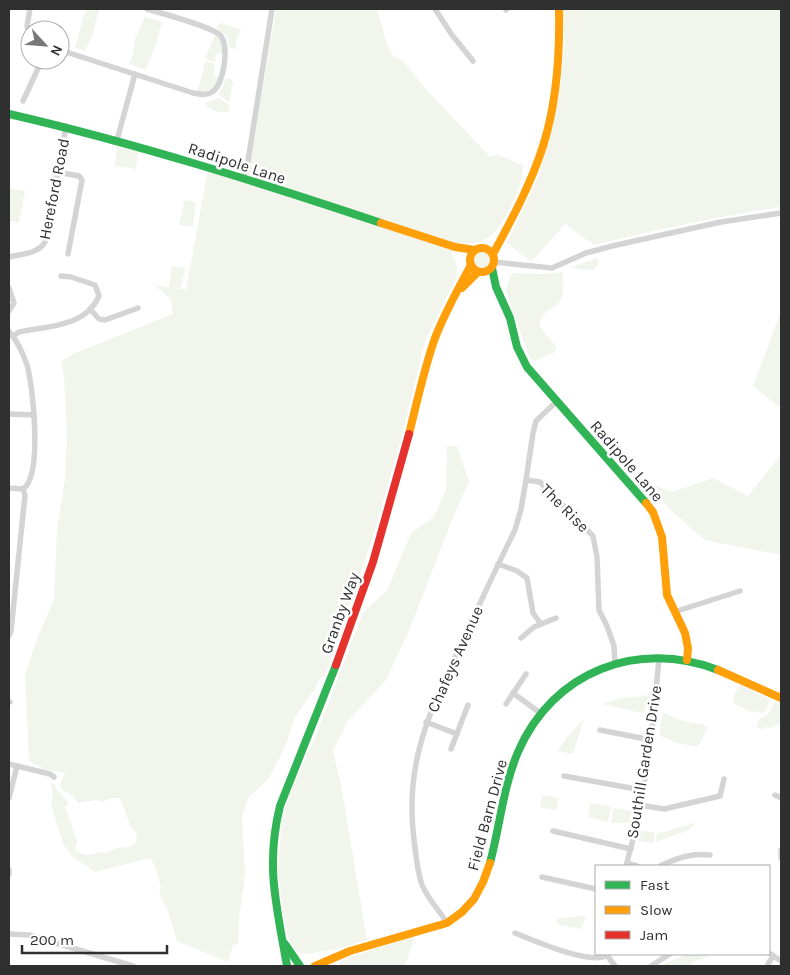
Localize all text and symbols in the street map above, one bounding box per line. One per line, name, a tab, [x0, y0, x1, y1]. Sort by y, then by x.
north arrow	[20, 20, 70, 70]
text: N	[46, 42, 66, 59]
street label: Hereford Road	[35, 137, 73, 241]
street label: Radipole Lane	[186, 138, 288, 188]
street label: Radipole Lane	[586, 416, 668, 506]
street label: The Rise	[537, 480, 593, 536]
street label: Granby Way	[316, 569, 364, 656]
street label: Chafeys Avenue	[423, 603, 487, 715]
street label: Southill Garden Drive	[623, 684, 665, 840]
street label: Field Barn Drive	[463, 757, 511, 873]
legend	[595, 865, 770, 955]
text: Fast	[640, 876, 670, 894]
text: Slow	[640, 901, 672, 919]
scale bar	[22, 922, 168, 954]
text: Jam	[640, 926, 668, 944]
text: 200 m	[30, 931, 74, 949]

